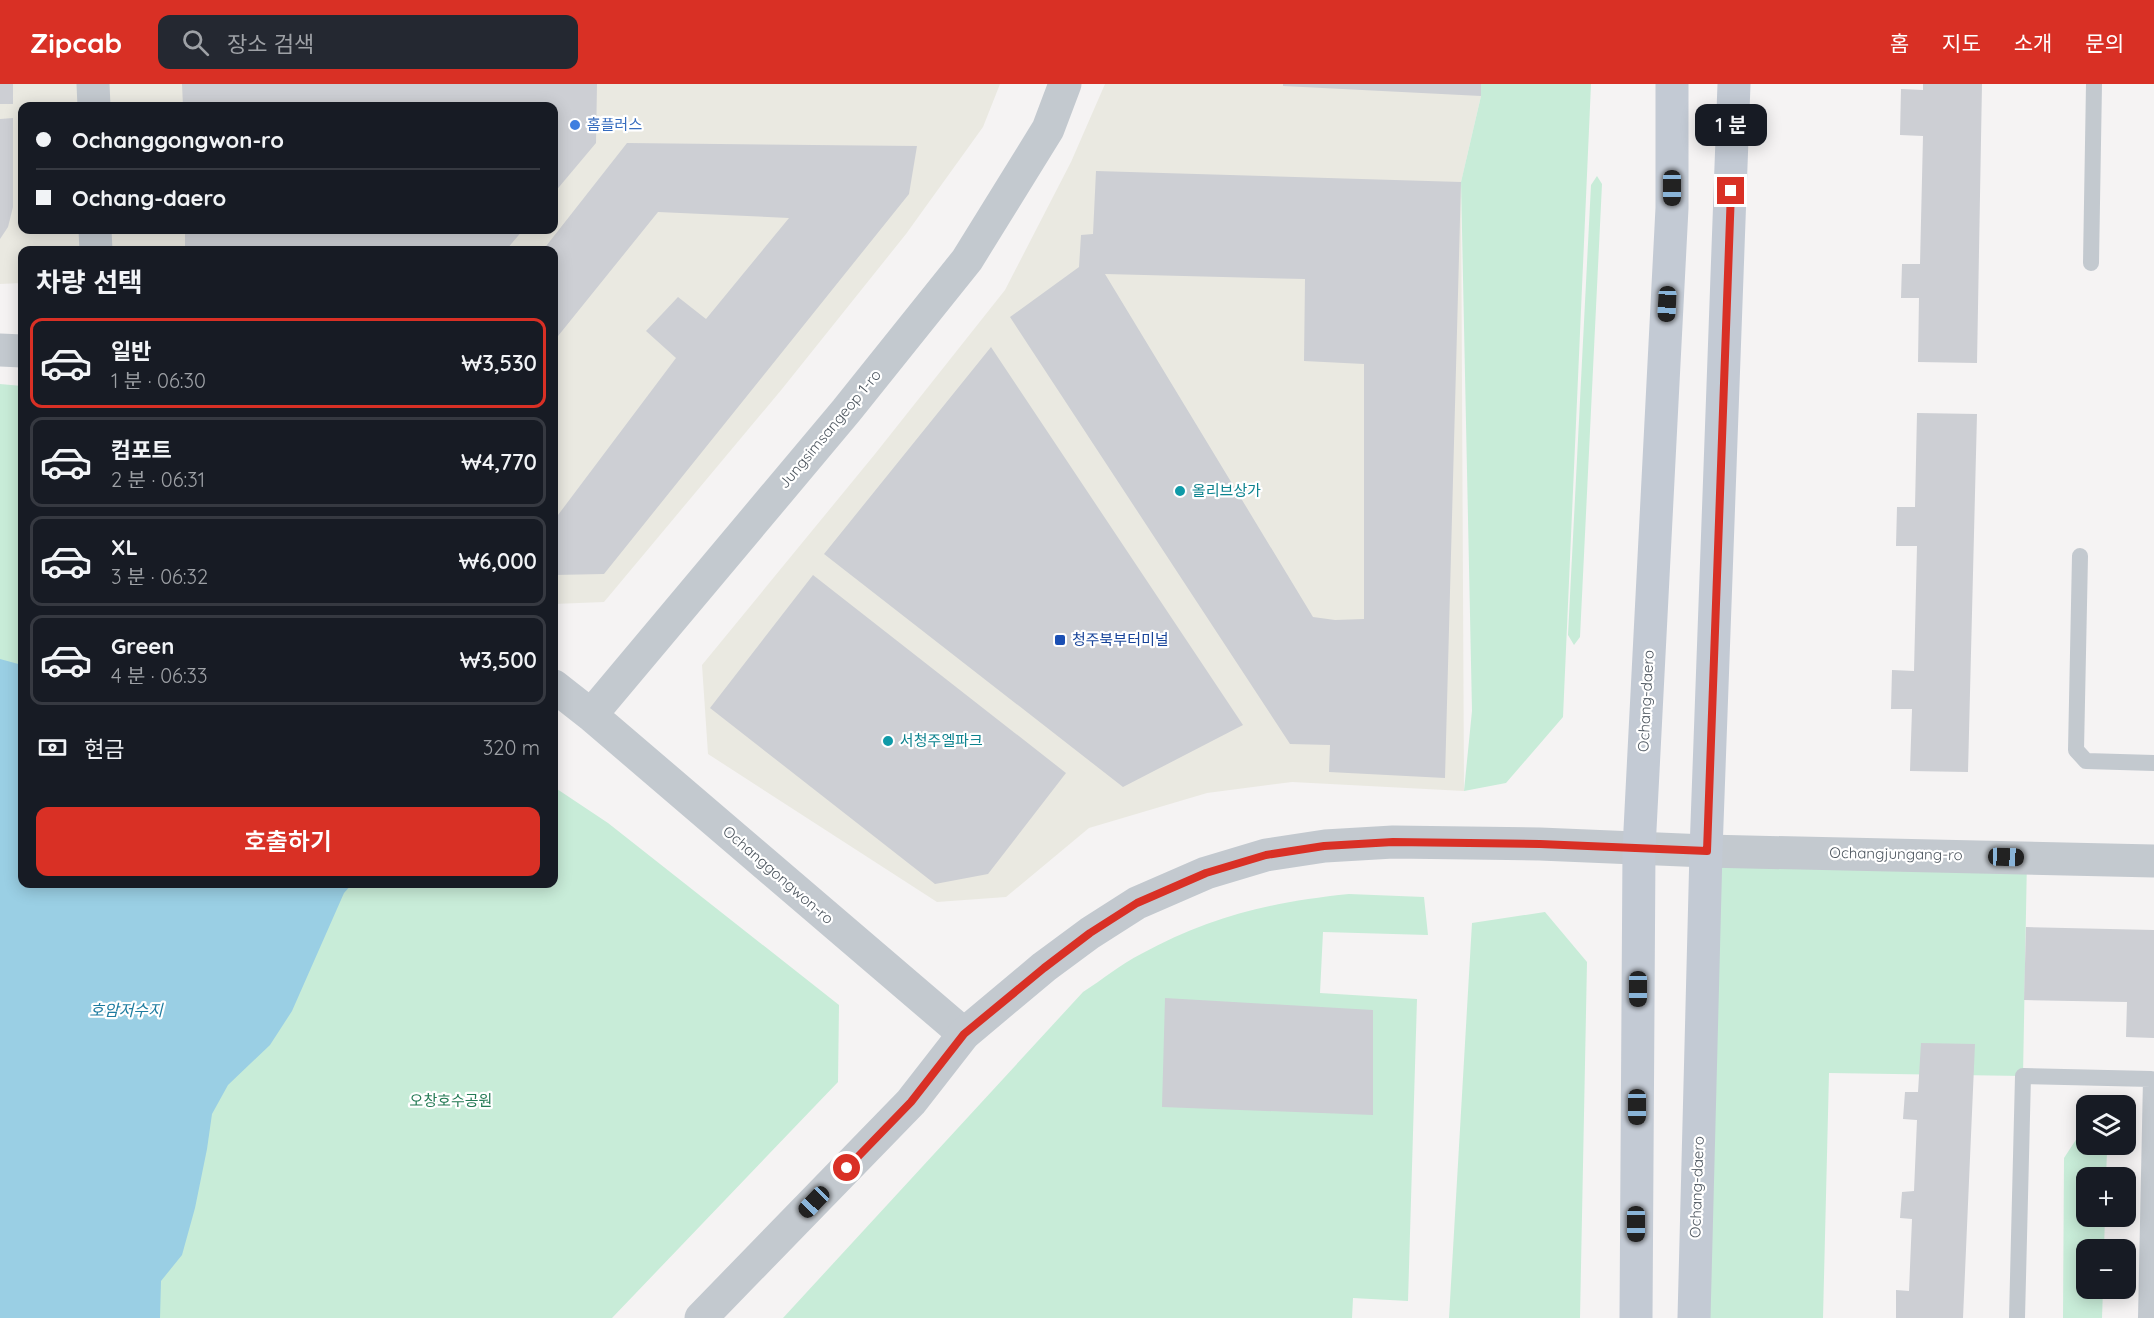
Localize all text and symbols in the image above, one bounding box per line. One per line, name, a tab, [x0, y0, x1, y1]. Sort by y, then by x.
search box	[158, 15, 578, 69]
text: Zipcab	[30, 25, 122, 60]
icon: search	[179, 26, 212, 59]
text: 장소 검색	[227, 30, 314, 58]
text: 홈	[1890, 30, 1909, 56]
text: 지도	[1942, 30, 1981, 56]
text: 소개	[2014, 30, 2052, 56]
text: 문의	[2085, 30, 2124, 56]
callout: 1 분	[1695, 104, 1767, 146]
text: 1 분	[1715, 112, 1747, 137]
place label: 홈플러스	[587, 115, 642, 134]
marker: 홈플러스	[568, 118, 582, 132]
text: Ochanggongwon-ro	[72, 126, 284, 154]
car	[1663, 170, 1681, 206]
route end	[1717, 177, 1744, 204]
text: Ochang-daero	[72, 184, 226, 212]
text: 차량 선택	[36, 265, 143, 299]
car	[1657, 286, 1677, 322]
icon: car	[39, 336, 93, 390]
text: 일반	[111, 337, 151, 365]
text: ₩3,530	[461, 349, 537, 377]
street label: Jungsimsangeop 1-ro	[774, 365, 885, 492]
text: 1 분 · 06:30	[111, 368, 206, 393]
icon: car	[39, 435, 93, 489]
text: 컴포트	[111, 436, 172, 464]
text: ₩4,770	[461, 448, 537, 476]
text: 2 분 · 06:31	[111, 467, 205, 492]
place label: 올리브상가	[1192, 481, 1261, 500]
marker: 올리브상가	[1173, 484, 1187, 498]
text: XL	[111, 533, 138, 561]
icon: car	[39, 534, 93, 588]
text: ₩6,000	[458, 547, 537, 575]
text: 3 분 · 06:32	[111, 564, 208, 589]
place label: 청주북부터미널	[1072, 630, 1169, 649]
text: Green	[111, 632, 174, 660]
icon: car	[39, 633, 93, 687]
marker: 청주북부터미널	[1053, 633, 1067, 647]
text: ₩3,500	[460, 646, 537, 674]
street label: Ochang-daero	[1633, 650, 1658, 752]
text: 4 분 · 06:33	[111, 663, 208, 688]
icon: cash	[36, 731, 69, 764]
place label: 서청주엘파크	[900, 731, 983, 750]
marker: 서청주엘파크	[881, 734, 895, 748]
text: 현금	[84, 735, 124, 763]
text: 320 m	[483, 735, 540, 760]
button: 호출하기	[36, 807, 540, 876]
street label: Ochanggongwon-ro	[719, 821, 838, 928]
street label: Ochangjungang-ro	[1829, 843, 1963, 864]
car	[1988, 847, 2024, 867]
car	[1629, 971, 1647, 1007]
water label: 호암저수지	[89, 1000, 164, 1020]
car	[1628, 1089, 1646, 1125]
park label: 오창호수공원	[410, 1091, 492, 1110]
map controls	[2076, 1095, 2136, 1299]
button: layers	[2076, 1095, 2136, 1155]
street label: Ochang-daero	[1685, 1136, 1708, 1238]
route start	[833, 1154, 860, 1181]
button: +	[2076, 1167, 2136, 1227]
car	[795, 1183, 833, 1221]
car	[1627, 1206, 1645, 1242]
button: −	[2076, 1239, 2136, 1299]

